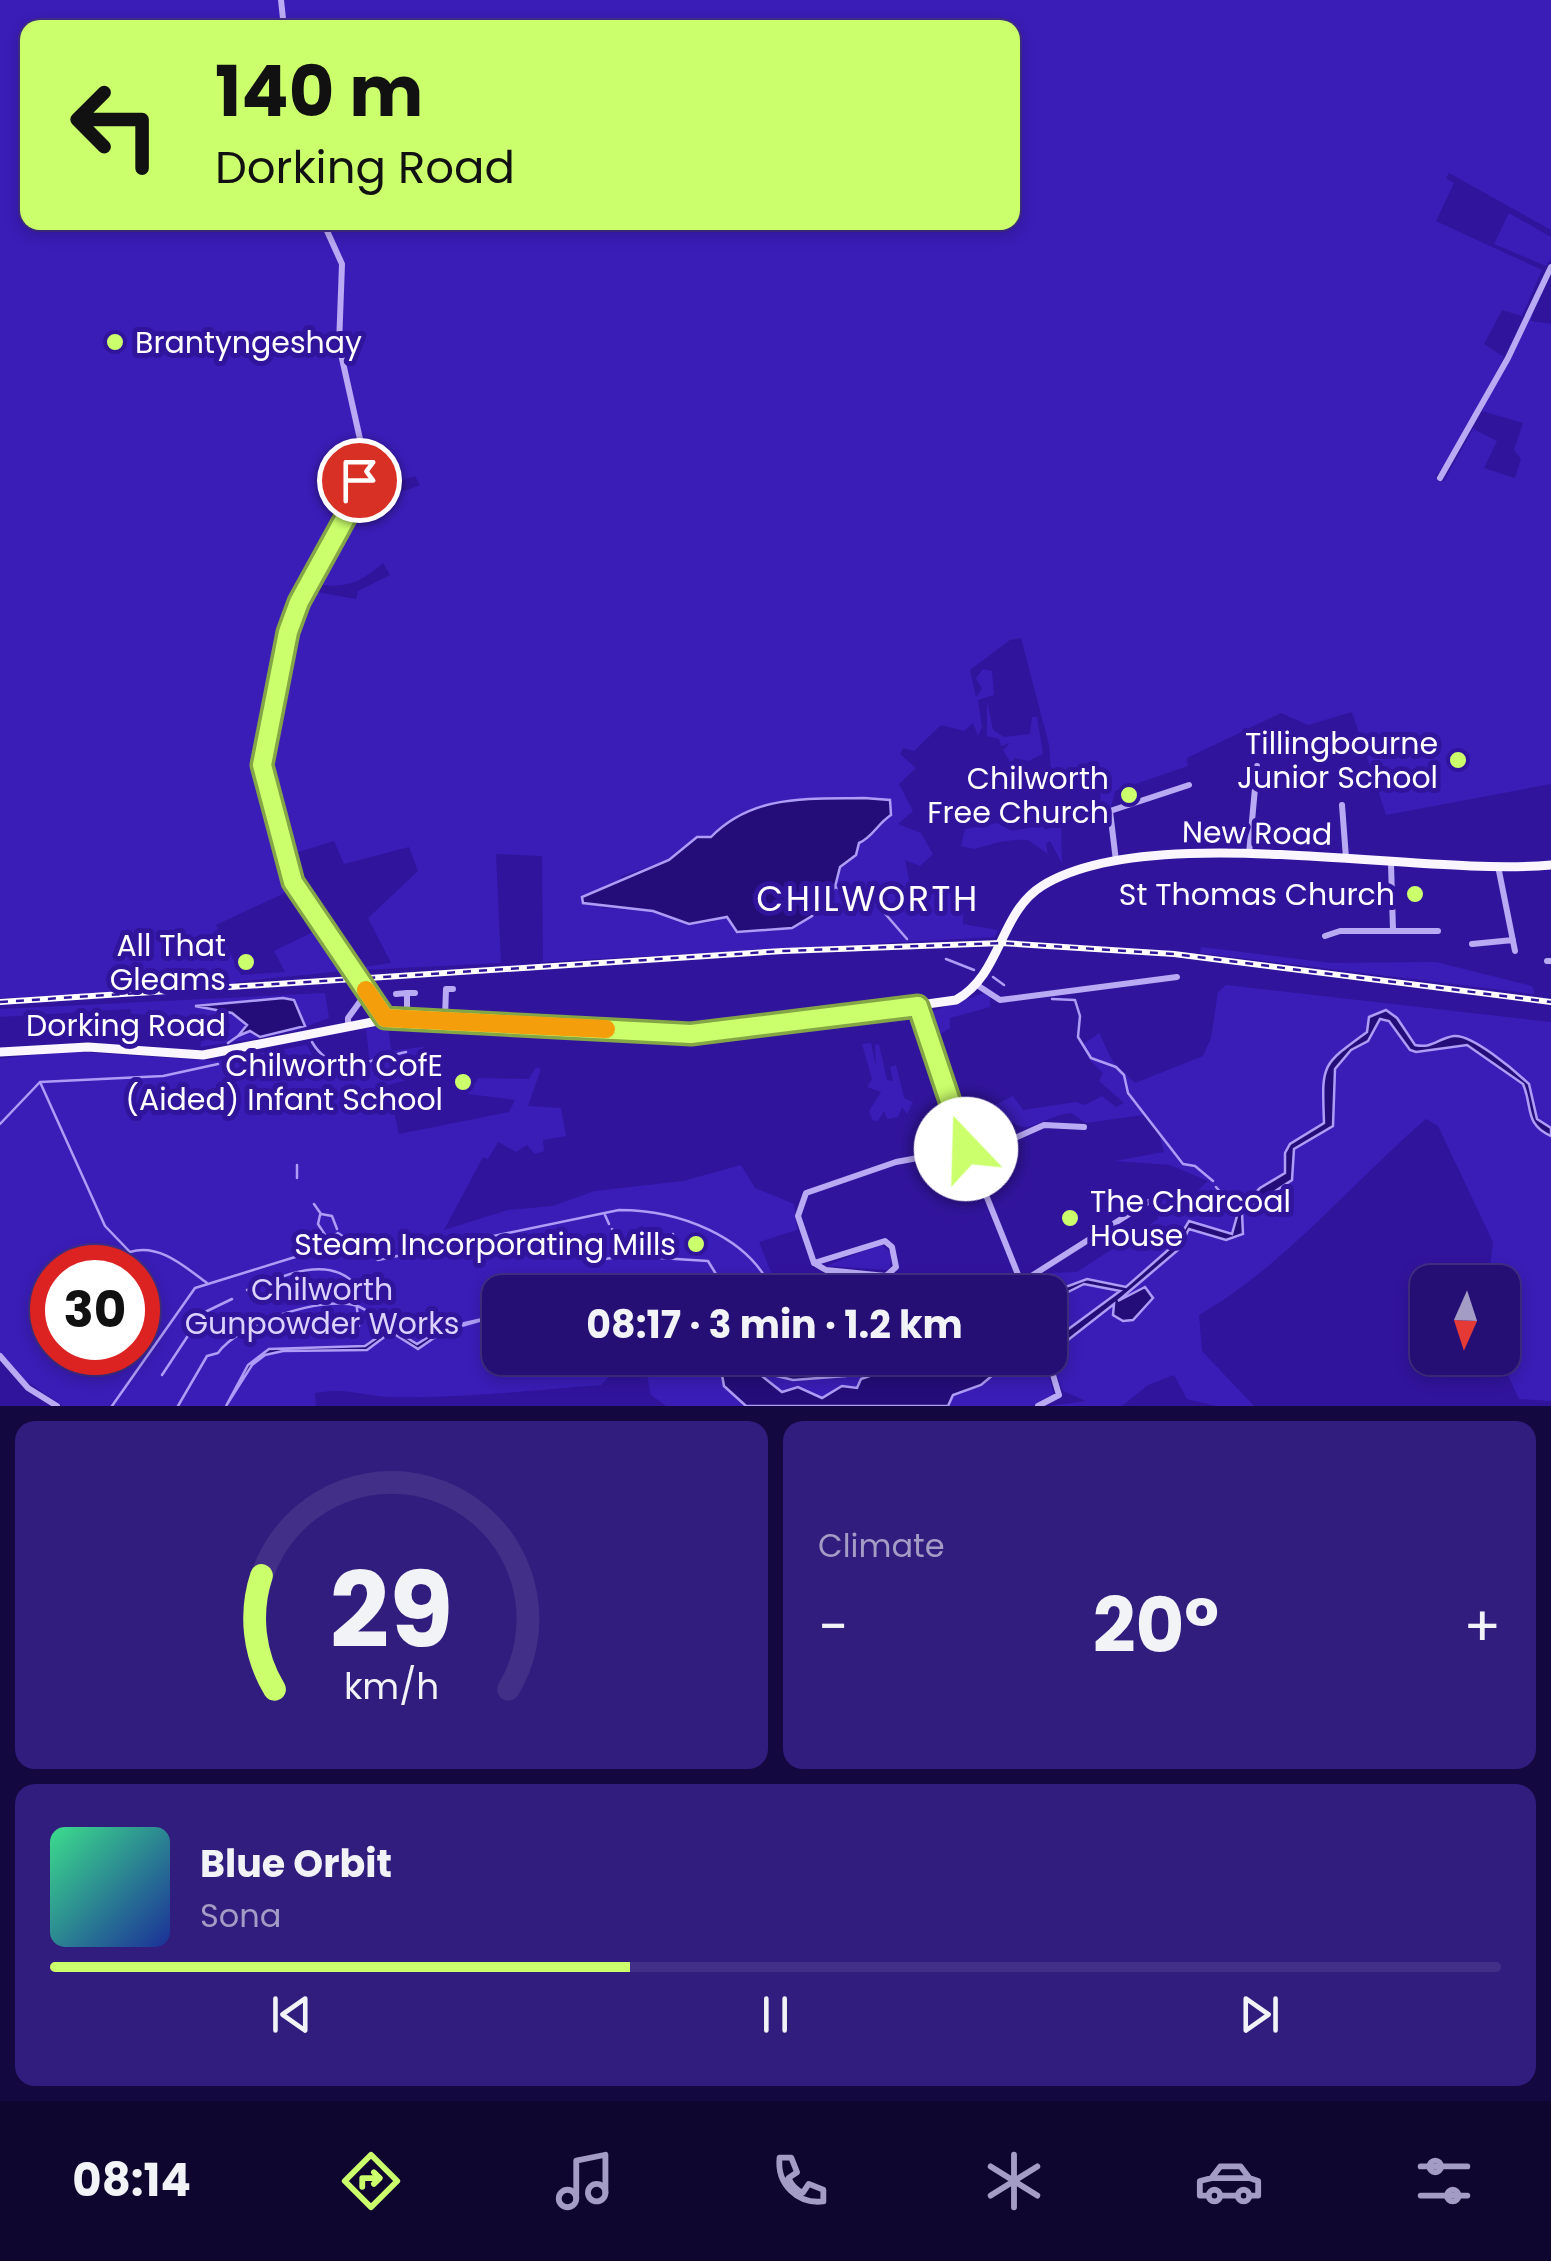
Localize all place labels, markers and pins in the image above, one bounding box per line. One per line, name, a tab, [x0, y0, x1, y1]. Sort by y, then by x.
place label: Brantyngeshay	[135, 321, 362, 364]
marker: Brantyngeshay	[104, 331, 126, 353]
pin	[317, 438, 402, 523]
place label: Tillingbourne Junior School	[1237, 722, 1438, 799]
marker: Tillingbourne Junior School	[1447, 749, 1469, 771]
place label: Chilworth Free Church	[927, 757, 1109, 834]
marker: Chilworth Free Church	[1118, 784, 1140, 806]
place label: St Thomas Church	[1119, 873, 1395, 916]
marker: St Thomas Church	[1404, 883, 1426, 905]
place label: All That Gleams	[110, 924, 226, 1001]
marker: All That Gleams	[235, 951, 257, 973]
place label: Chilworth CofE (Aided) Infant School	[125, 1044, 443, 1121]
marker: Chilworth CofE (Aided) Infant School	[452, 1071, 474, 1093]
place label: The Charcoal House	[1090, 1180, 1291, 1257]
marker: The Charcoal House	[1059, 1207, 1081, 1229]
place label: Steam Incorporating Mills	[294, 1223, 676, 1266]
marker: Steam Incorporating Mills	[685, 1233, 707, 1255]

